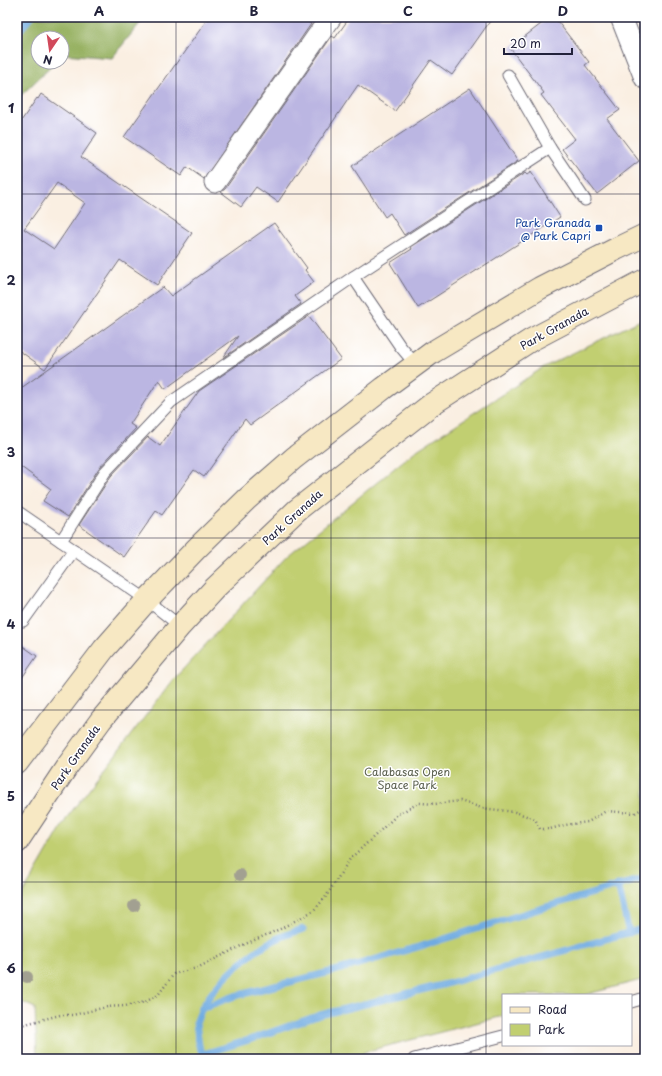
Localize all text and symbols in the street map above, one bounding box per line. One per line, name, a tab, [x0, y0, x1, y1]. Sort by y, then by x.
text: A	[94, 1, 104, 20]
text: B	[250, 1, 259, 20]
text: C	[403, 1, 413, 20]
text: D	[558, 1, 568, 20]
north arrow	[30, 30, 70, 70]
scale bar	[504, 30, 572, 56]
text: 20 m	[510, 34, 541, 52]
text: N	[41, 51, 54, 69]
text: 1	[8, 98, 14, 117]
place label: Park Granada @ Park Capri	[515, 214, 591, 244]
marker: Park Granada @ Park Capri	[594, 223, 604, 233]
text: 2	[6, 270, 16, 289]
street label: Park Granada	[517, 302, 591, 354]
text: 3	[7, 442, 16, 461]
street label: Park Granada	[258, 485, 326, 549]
text: 4	[7, 614, 16, 633]
street label: Park Granada	[46, 721, 104, 793]
park label: Calabasas Open Space Park	[364, 763, 450, 793]
text: 5	[7, 786, 15, 805]
text: 6	[6, 958, 16, 977]
legend	[502, 994, 632, 1046]
text: Road	[538, 1000, 567, 1018]
text: Park	[538, 1020, 565, 1038]

